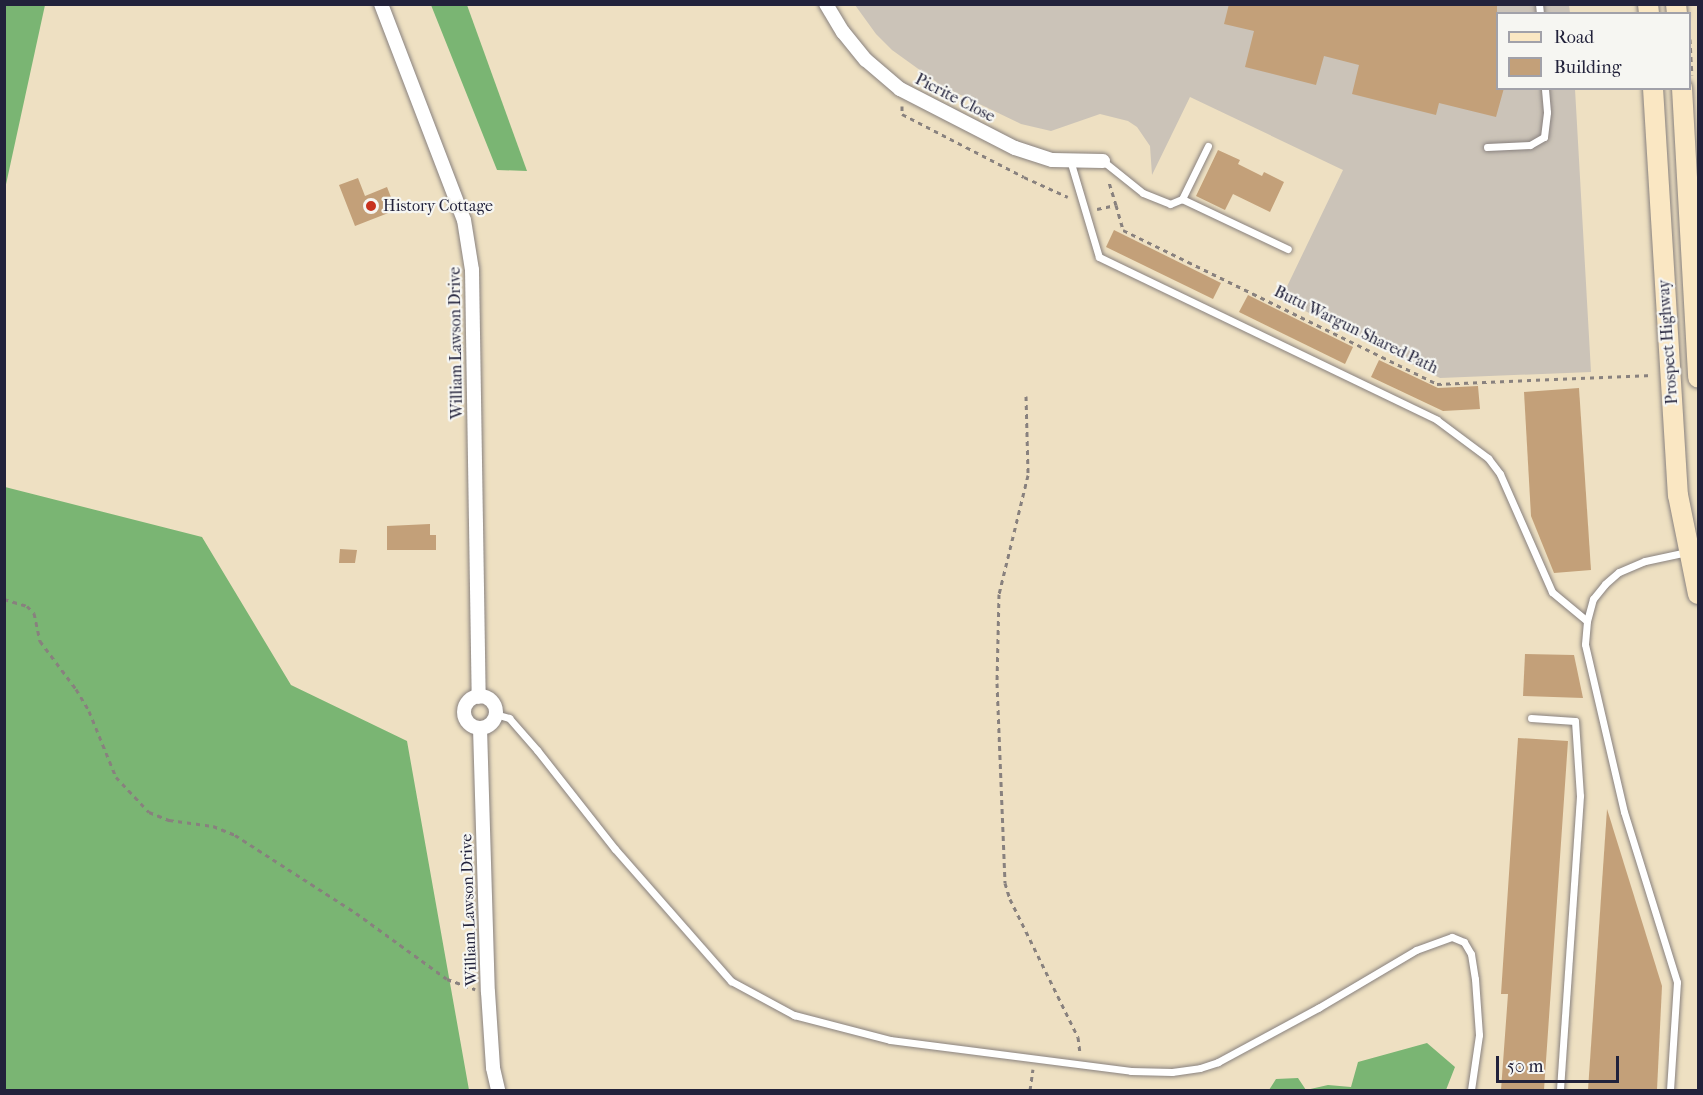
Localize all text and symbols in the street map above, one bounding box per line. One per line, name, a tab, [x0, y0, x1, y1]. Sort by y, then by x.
legend	[1496, 12, 1691, 90]
text: Road	[1554, 27, 1594, 48]
text: Building	[1554, 57, 1621, 78]
street label: Picrite Close	[912, 70, 998, 126]
place label: History Cottage	[383, 196, 493, 216]
marker: History Cottage	[364, 199, 378, 213]
street label: William Lawson Drive	[445, 267, 467, 419]
street label: Prospect Highway	[1654, 279, 1682, 405]
street label: Butu Wargun Shared Path	[1271, 282, 1441, 378]
street label: William Lawson Drive	[457, 833, 481, 987]
scale bar	[1499, 1044, 1622, 1082]
text: 50 m	[1507, 1056, 1543, 1077]

